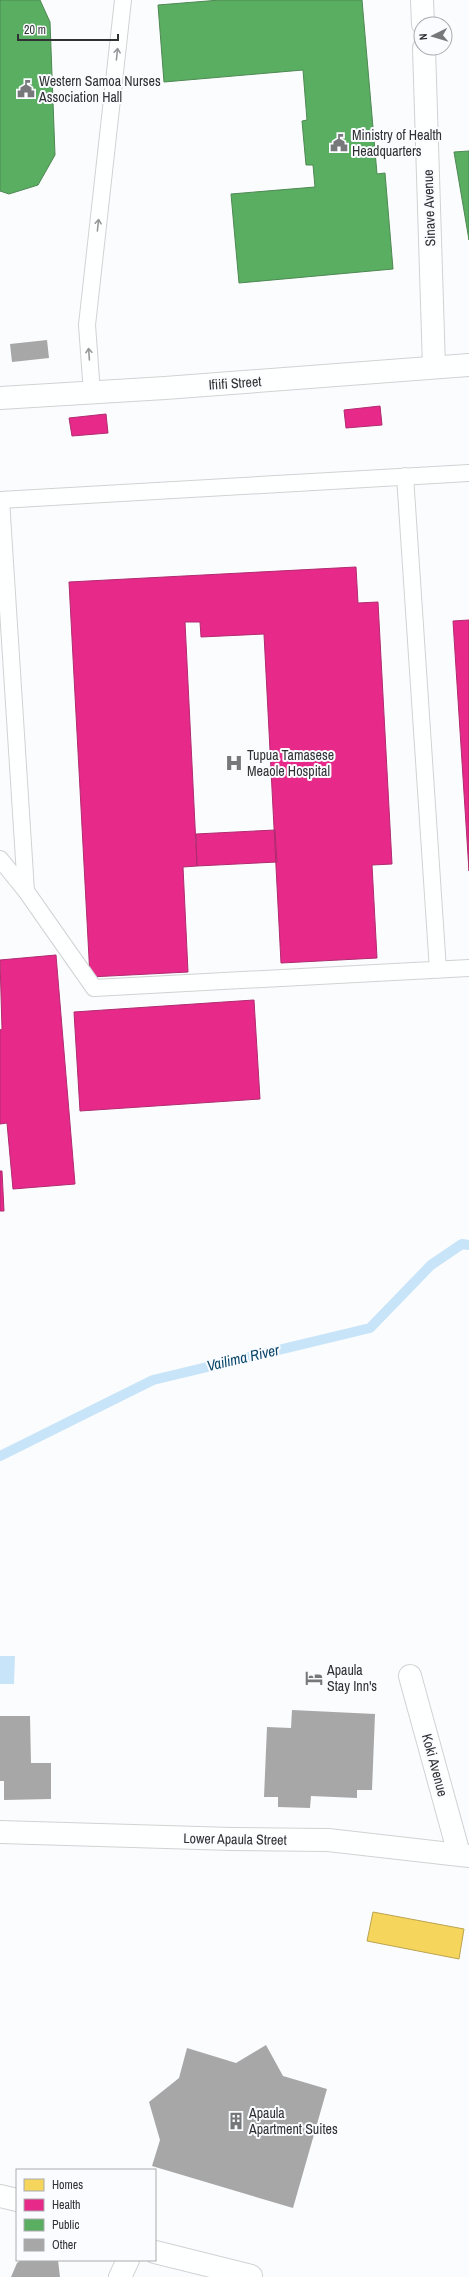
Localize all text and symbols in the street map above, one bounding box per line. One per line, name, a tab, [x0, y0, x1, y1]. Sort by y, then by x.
scale bar	[18, 16, 118, 42]
north arrow	[413, 16, 453, 56]
text: 20 m	[24, 22, 46, 38]
text: N	[416, 33, 430, 41]
one-way arrow	[114, 48, 121, 61]
place label: Western Samoa Nurses Association Hall	[38, 72, 161, 106]
public building icon: Western Samoa Nurses Association Hall	[16, 79, 36, 99]
place label: Ministry of Health Headquarters	[352, 126, 442, 160]
public building icon: Ministry of Health Headquarters	[329, 133, 349, 153]
street label: Sinave Avenue	[419, 169, 439, 247]
one-way arrow	[95, 219, 102, 232]
one-way arrow	[86, 348, 93, 361]
street label: Ifiifi Street	[208, 372, 262, 394]
place label: Tupua Tamasese Meaole Hospital	[247, 746, 334, 780]
hospital icon: Tupua Tamasese Meaole Hospital	[224, 753, 244, 773]
water label: Vailima River	[205, 1339, 282, 1376]
place label: Apaula Stay Inn's	[326, 1661, 377, 1695]
hotel icon: Apaula Stay Inn's	[304, 1668, 324, 1688]
street label: Koki Avenue	[418, 1732, 452, 1798]
street label: Lower Apaula Street	[183, 1829, 287, 1849]
place label: Apaula Apartment Suites	[248, 2104, 338, 2138]
building icon: Apaula Apartment Suites	[226, 2111, 246, 2131]
legend	[16, 2169, 156, 2261]
text: Homes	[52, 2177, 83, 2193]
text: Health	[52, 2197, 80, 2213]
text: Public	[52, 2217, 79, 2233]
text: Other	[52, 2237, 77, 2253]

